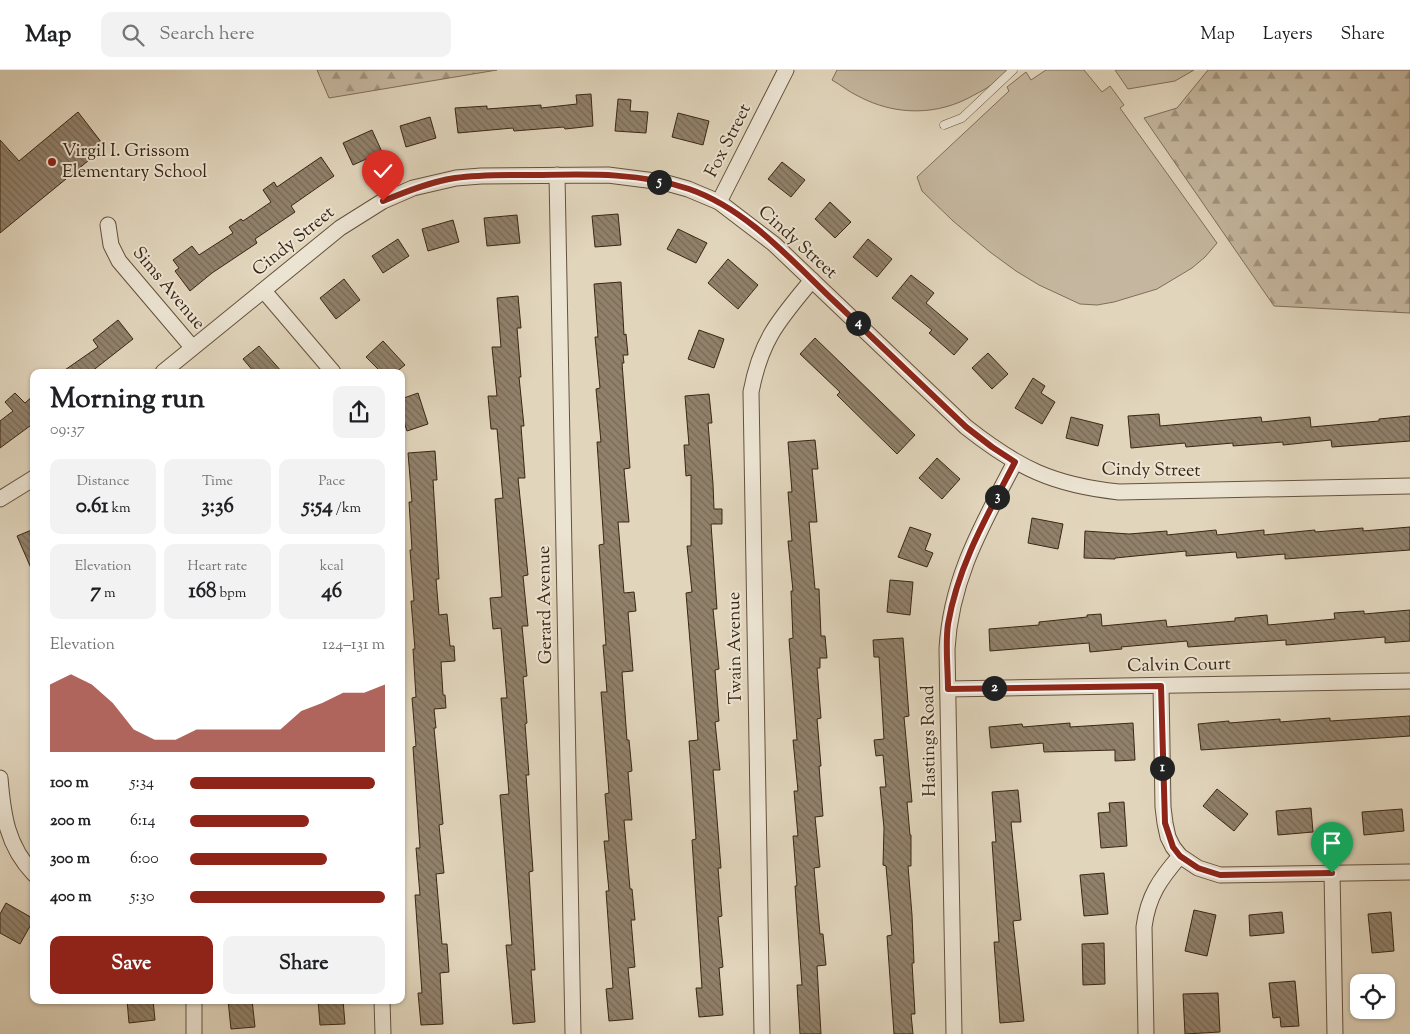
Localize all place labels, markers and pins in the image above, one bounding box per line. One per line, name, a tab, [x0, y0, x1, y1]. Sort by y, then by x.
place label: Virgil I. Grissom Elementary School	[62, 139, 207, 186]
pin	[362, 150, 404, 201]
marker: Virgil I. Grissom Elementary School	[46, 156, 58, 168]
pin: 5	[646, 170, 672, 194]
pin: 4	[846, 310, 870, 336]
pin: 3	[984, 484, 1010, 510]
pin: 2	[982, 676, 1006, 700]
pin: 1	[1150, 756, 1174, 780]
pin	[1311, 822, 1353, 873]

